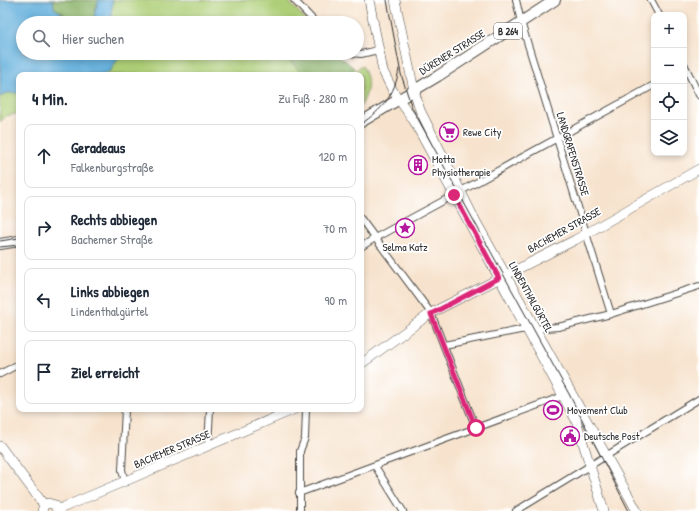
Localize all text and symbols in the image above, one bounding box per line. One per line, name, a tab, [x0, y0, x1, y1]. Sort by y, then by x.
map controls	[651, 12, 687, 156]
button: +	[651, 12, 687, 48]
search box	[16, 16, 364, 60]
road number: B 264	[494, 23, 522, 39]
street label: DÜRENER STRASSE	[417, 26, 488, 78]
icon: search	[30, 27, 52, 49]
text: Hier suchen	[62, 28, 124, 49]
button: −	[651, 48, 687, 84]
button: locate	[651, 84, 687, 120]
text: 4 Min.	[32, 87, 68, 110]
text: Zu Fuß · 280 m	[278, 89, 348, 107]
street label: LANDGRAFENSTRASSE	[554, 111, 592, 198]
button: layers	[651, 120, 687, 156]
supermarket icon: Rewe City	[438, 121, 460, 143]
place label: Rewe City	[463, 125, 502, 139]
text: Geradeaus	[71, 137, 125, 158]
icon: ahead	[33, 145, 55, 167]
text: 120 m	[319, 147, 347, 165]
place label: Motta Physiotherapie	[432, 152, 491, 179]
building icon: Motta Physiotherapie	[407, 154, 429, 176]
text: Falkenburgstraße	[71, 158, 154, 176]
route end	[445, 186, 463, 204]
street label: BACHEMER STRASSE	[525, 204, 603, 256]
text: Rechts abbiegen	[71, 209, 157, 230]
icon: right	[33, 217, 55, 239]
place icon: Selma Katz	[394, 217, 416, 239]
text: 70 m	[323, 219, 347, 237]
text: Bachemer Straße	[71, 230, 153, 248]
place label: Selma Katz	[382, 240, 428, 254]
street label: LINDENTHALGÜRTEL	[506, 259, 556, 335]
text: Links abbiegen	[71, 281, 149, 302]
icon: left	[33, 289, 55, 311]
text: 90 m	[325, 291, 347, 309]
text: Lindenthalgürtel	[71, 302, 148, 320]
icon: arrive	[33, 361, 55, 383]
text: Ziel erreicht	[71, 362, 140, 383]
sports icon: Movement Club	[542, 399, 564, 421]
place label: Movement Club	[567, 403, 628, 417]
route start	[467, 419, 485, 437]
public building icon: Deutsche Post	[559, 425, 581, 447]
street label: BACHEMER STRASSE	[132, 427, 212, 471]
place label: Deutsche Post	[584, 429, 640, 443]

